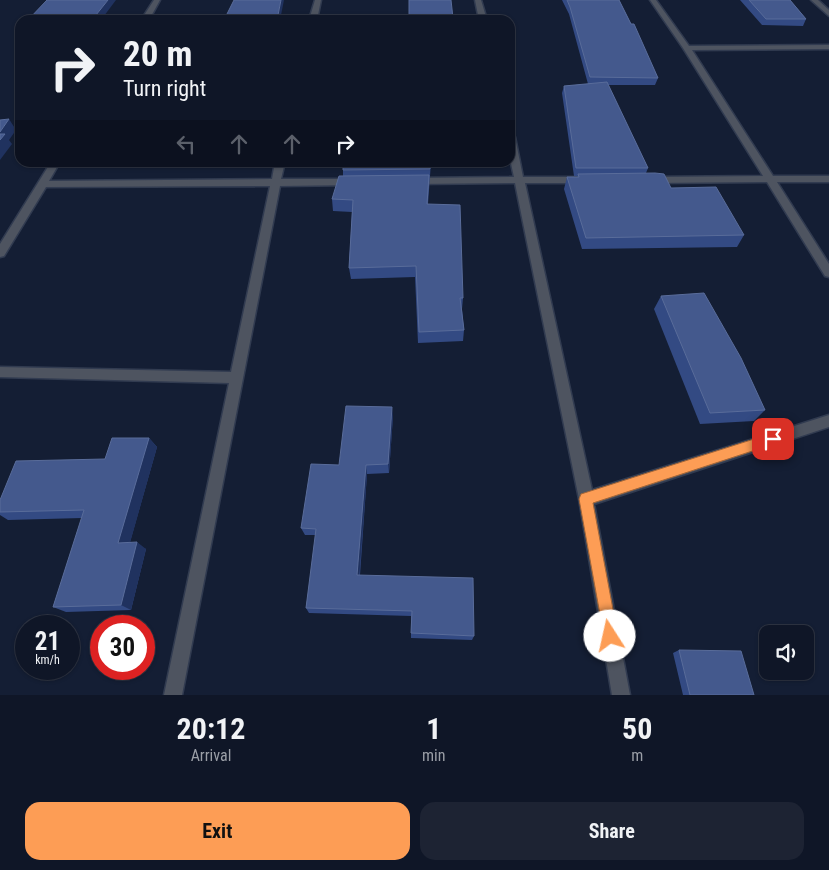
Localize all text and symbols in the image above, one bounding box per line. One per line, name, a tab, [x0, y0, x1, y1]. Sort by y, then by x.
text: 20 m	[123, 34, 192, 75]
icon: right	[40, 35, 105, 100]
text: Turn right	[123, 76, 206, 101]
icon: left	[172, 130, 200, 158]
icon: ahead	[225, 130, 253, 158]
icon: ahead	[278, 130, 306, 158]
icon: right	[331, 130, 359, 158]
pin	[752, 418, 794, 460]
icon: arrive	[759, 425, 787, 453]
position arrow	[583, 609, 635, 661]
speed limit sign: 30	[90, 615, 155, 680]
map controls	[759, 625, 814, 680]
button: sound	[759, 625, 814, 680]
text: 21	[35, 627, 60, 656]
text: km/h	[35, 653, 60, 667]
text: 20:12	[177, 711, 245, 746]
text: 1	[426, 711, 441, 746]
text: 50	[622, 711, 652, 746]
text: Arrival	[191, 746, 231, 765]
text: min	[422, 746, 445, 765]
text: m	[631, 746, 643, 765]
button: Exit	[25, 802, 410, 860]
button: Share	[420, 802, 804, 860]

